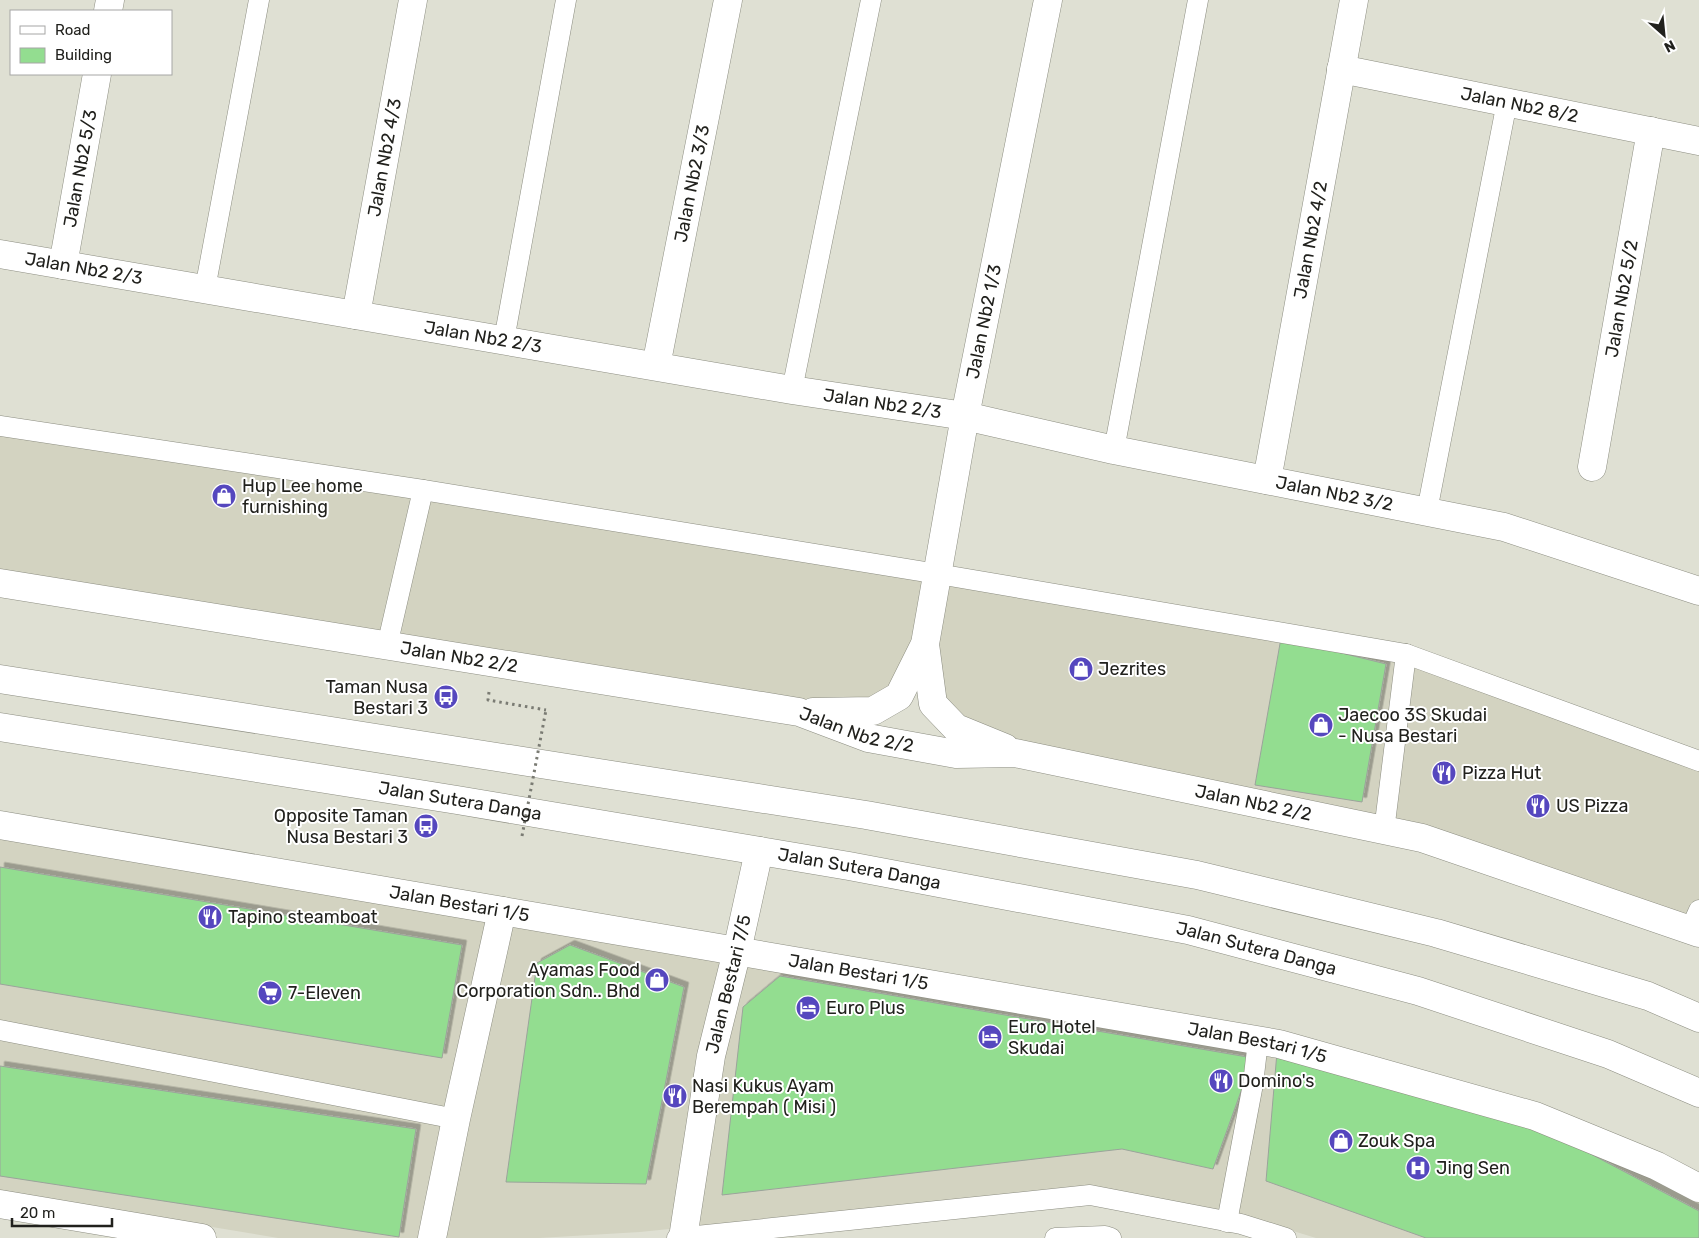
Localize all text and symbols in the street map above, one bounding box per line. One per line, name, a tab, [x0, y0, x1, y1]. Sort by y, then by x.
legend	[10, 10, 172, 75]
north arrow	[1639, 10, 1689, 60]
text: Road	[55, 21, 91, 39]
text: N	[1661, 36, 1678, 56]
text: Building	[55, 46, 112, 64]
street label: Jalan Nb2 8/2	[1459, 82, 1580, 127]
street label: Jalan Nb2 4/3	[363, 97, 406, 218]
street label: Jalan Nb2 5/3	[59, 108, 101, 229]
street label: Jalan Nb2 3/3	[670, 123, 714, 244]
street label: Jalan Nb2 4/2	[1289, 179, 1332, 301]
street label: Jalan Nb2 5/2	[1600, 238, 1643, 359]
street label: Jalan Nb2 2/3	[23, 247, 144, 289]
street label: Jalan Nb2 1/3	[962, 262, 1006, 381]
street label: Jalan Nb2 2/3	[422, 316, 544, 358]
street label: Jalan Nb2 2/3	[822, 384, 943, 423]
street label: Jalan Nb2 3/2	[1274, 471, 1395, 516]
place label: Hup Lee home furnishing	[242, 475, 363, 518]
shop icon: Hup Lee home furnishing	[211, 483, 237, 509]
street label: Jalan Nb2 2/2	[399, 637, 519, 677]
shop icon: Jezrites	[1068, 656, 1094, 682]
place label: Jezrites	[1098, 658, 1166, 680]
place label: Taman Nusa Bestari 3	[326, 676, 428, 719]
bus stop icon: Taman Nusa Bestari 3	[433, 684, 459, 710]
street label: Jalan Nb2 2/2	[796, 702, 916, 757]
place label: Jaecoo 3S Skudai - Nusa Bestari	[1338, 704, 1487, 747]
shop icon: Jaecoo 3S Skudai - Nusa Bestari	[1308, 712, 1334, 738]
restaurant icon: Pizza Hut	[1431, 760, 1457, 786]
place label: Pizza Hut	[1462, 762, 1541, 784]
street label: Jalan Sutera Danga	[377, 777, 543, 825]
street label: Jalan Nb2 2/2	[1193, 780, 1314, 826]
restaurant icon: US Pizza	[1525, 793, 1551, 819]
place label: US Pizza	[1556, 795, 1628, 817]
place label: Opposite Taman Nusa Bestari 3	[274, 805, 408, 848]
bus stop icon: Opposite Taman Nusa Bestari 3	[413, 813, 439, 839]
street label: Jalan Sutera Danga	[776, 843, 943, 894]
street label: Jalan Bestari 1/5	[388, 881, 531, 926]
restaurant icon: Tapino steamboat	[197, 904, 223, 930]
place label: Tapino steamboat	[228, 906, 378, 928]
street label: Jalan Bestari 7/5	[701, 913, 756, 1056]
street label: Jalan Sutera Danga	[1174, 917, 1339, 980]
street label: Jalan Bestari 1/5	[787, 949, 930, 995]
place label: Ayamas Food Corporation Sdn.. Bhd	[456, 959, 640, 1002]
shop icon: Ayamas Food Corporation Sdn.. Bhd	[644, 967, 670, 993]
supermarket icon: 7-Eleven	[257, 980, 283, 1006]
place label: 7-Eleven	[288, 982, 361, 1004]
hotel icon: Euro Plus	[795, 995, 821, 1021]
place label: Euro Plus	[826, 997, 905, 1019]
place label: Euro Hotel Skudai	[1008, 1016, 1096, 1059]
street label: Jalan Bestari 1/5	[1186, 1018, 1329, 1068]
hotel icon: Euro Hotel Skudai	[977, 1024, 1003, 1050]
restaurant icon: Domino's	[1208, 1068, 1234, 1094]
place label: Domino's	[1238, 1070, 1315, 1092]
place label: Nasi Kukus Ayam Berempah ( Misi )	[692, 1075, 836, 1118]
restaurant icon: Nasi Kukus Ayam Berempah ( Misi )	[662, 1083, 688, 1109]
shop icon: Zouk Spa	[1328, 1128, 1354, 1154]
place label: Zouk Spa	[1358, 1130, 1435, 1152]
hospital icon: Jing Sen	[1405, 1155, 1431, 1181]
place label: Jing Sen	[1436, 1157, 1510, 1179]
scale bar	[12, 1196, 112, 1228]
text: 20 m	[20, 1204, 55, 1222]

